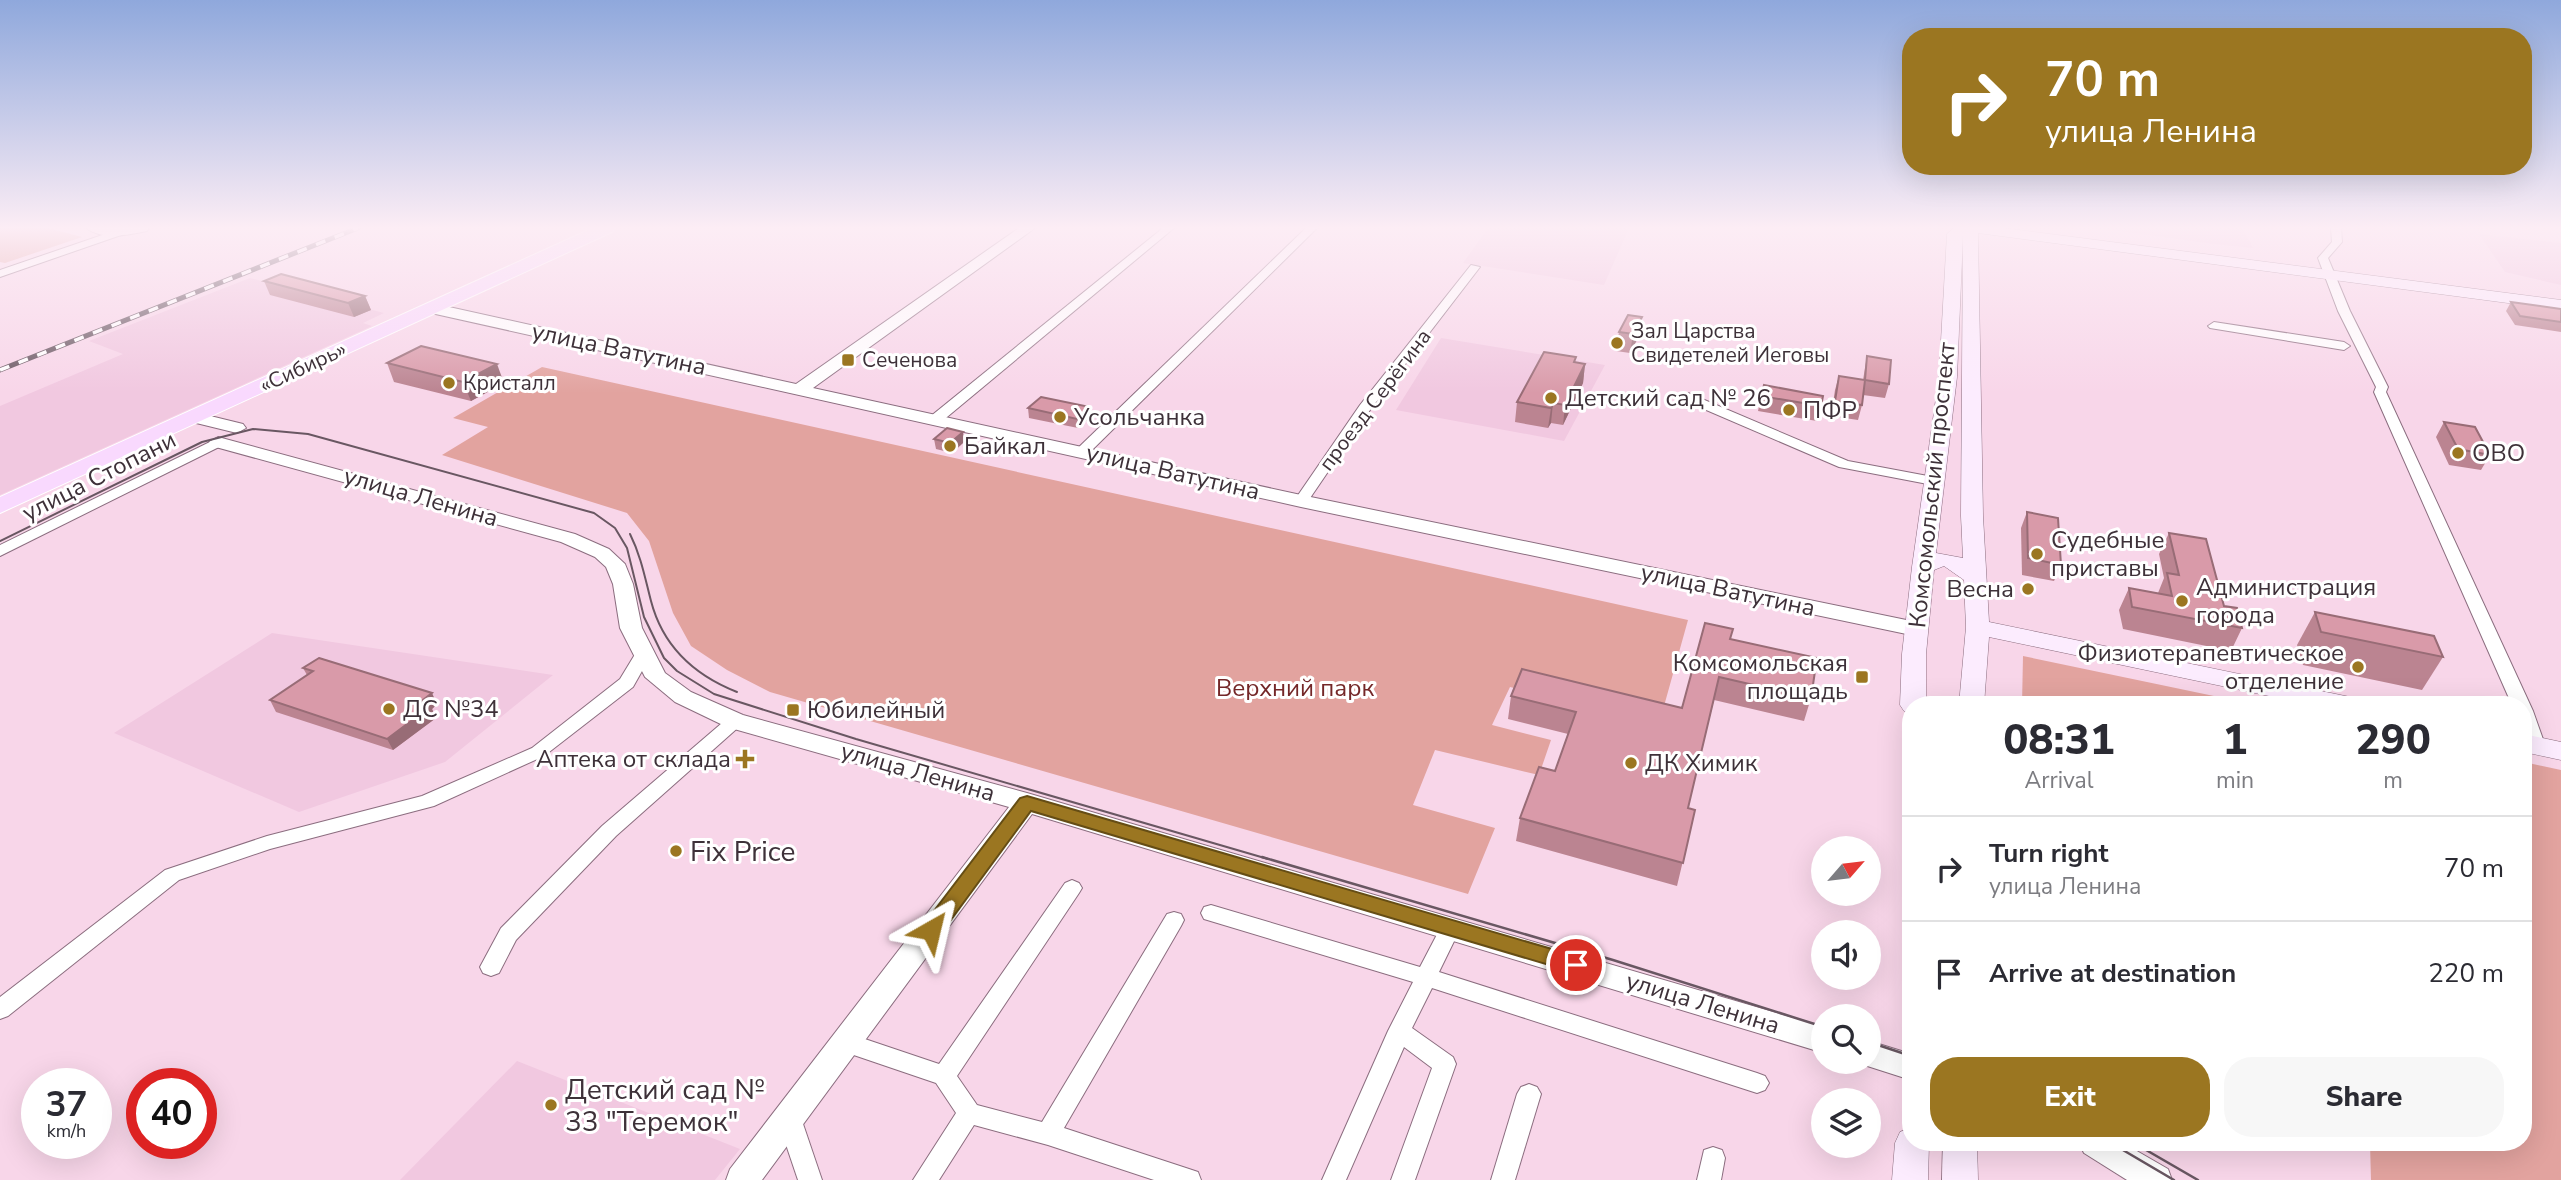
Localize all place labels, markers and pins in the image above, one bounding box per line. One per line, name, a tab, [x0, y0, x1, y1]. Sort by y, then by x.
place label: Зал Царства Свидетелей Иеговы	[1631, 317, 1829, 369]
marker: Зал Царства Свидетелей Иеговы	[1609, 335, 1625, 351]
place label: Сеченова	[862, 346, 957, 374]
marker: Сеченова	[840, 352, 856, 368]
place label: Кристалл	[463, 369, 556, 397]
marker: Кристалл	[441, 375, 457, 391]
place label: Детский сад № 26	[1565, 382, 1771, 414]
marker: Детский сад № 26	[1543, 390, 1559, 406]
place label: ПФР	[1803, 394, 1857, 426]
place label: Усольчанка	[1073, 401, 1205, 433]
marker: ПФР	[1781, 402, 1797, 418]
marker: Усольчанка	[1052, 409, 1068, 425]
place label: Байкал	[964, 430, 1046, 462]
place label: ОВО	[2472, 437, 2525, 469]
marker: Байкал	[942, 438, 958, 454]
marker: ОВО	[2450, 445, 2466, 461]
place label: Судебные приставы	[2051, 524, 2164, 584]
marker: Судебные приставы	[2029, 546, 2045, 562]
place label: Администрация города	[2196, 571, 2376, 631]
place label: Весна	[1946, 573, 2014, 605]
marker: Весна	[2020, 581, 2036, 597]
marker: Администрация города	[2174, 593, 2190, 609]
place label: Физиотерапевтическое отделение	[2078, 637, 2344, 697]
place label: Комсомольская площадь	[1673, 647, 1848, 707]
marker: Физиотерапевтическое отделение	[2350, 659, 2366, 675]
marker: Комсомольская площадь	[1854, 669, 1870, 685]
place label: ДС №34	[403, 693, 499, 725]
place label: Юбилейный	[807, 694, 945, 726]
marker: ДС №34	[381, 701, 397, 717]
marker: Юбилейный	[785, 702, 801, 718]
place label: Аптека от склада	[536, 743, 731, 775]
place label: ДК Химик	[1645, 747, 1758, 779]
marker: Аптека от склада	[737, 751, 753, 767]
marker: ДК Химик	[1623, 755, 1639, 771]
place label: Fix Price	[690, 833, 795, 871]
marker: Fix Price	[668, 843, 684, 859]
pin	[1546, 935, 1606, 995]
place label: Детский сад № 33 "Теремок"	[565, 1071, 765, 1141]
marker: Детский сад № 33 "Теремок"	[543, 1097, 559, 1113]

